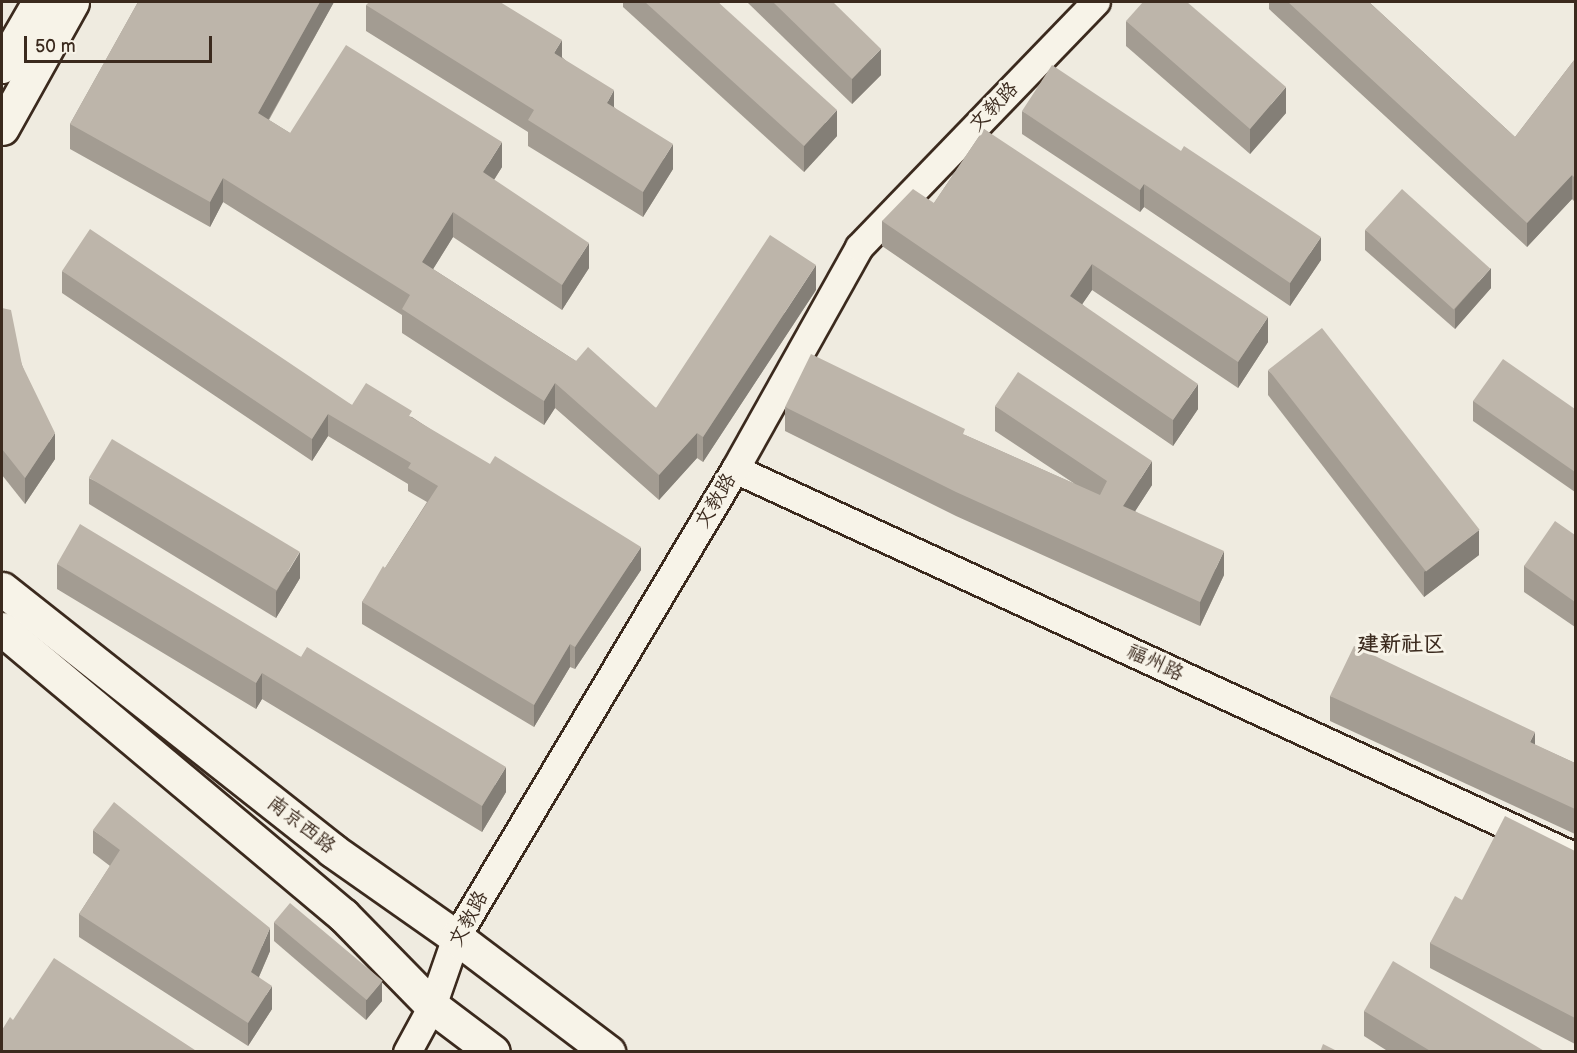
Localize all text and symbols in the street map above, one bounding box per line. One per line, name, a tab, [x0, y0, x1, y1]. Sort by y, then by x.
scale bar	[27, 24, 214, 62]
text: 50 m	[35, 36, 76, 57]
street label: 文教路	[965, 77, 1023, 137]
street label: 文教路	[690, 469, 742, 533]
district label: 建新社区	[1357, 632, 1445, 658]
street label: 福州路	[1123, 639, 1187, 687]
street label: 南京西路	[262, 791, 340, 859]
street label: 文教路	[444, 887, 494, 951]

